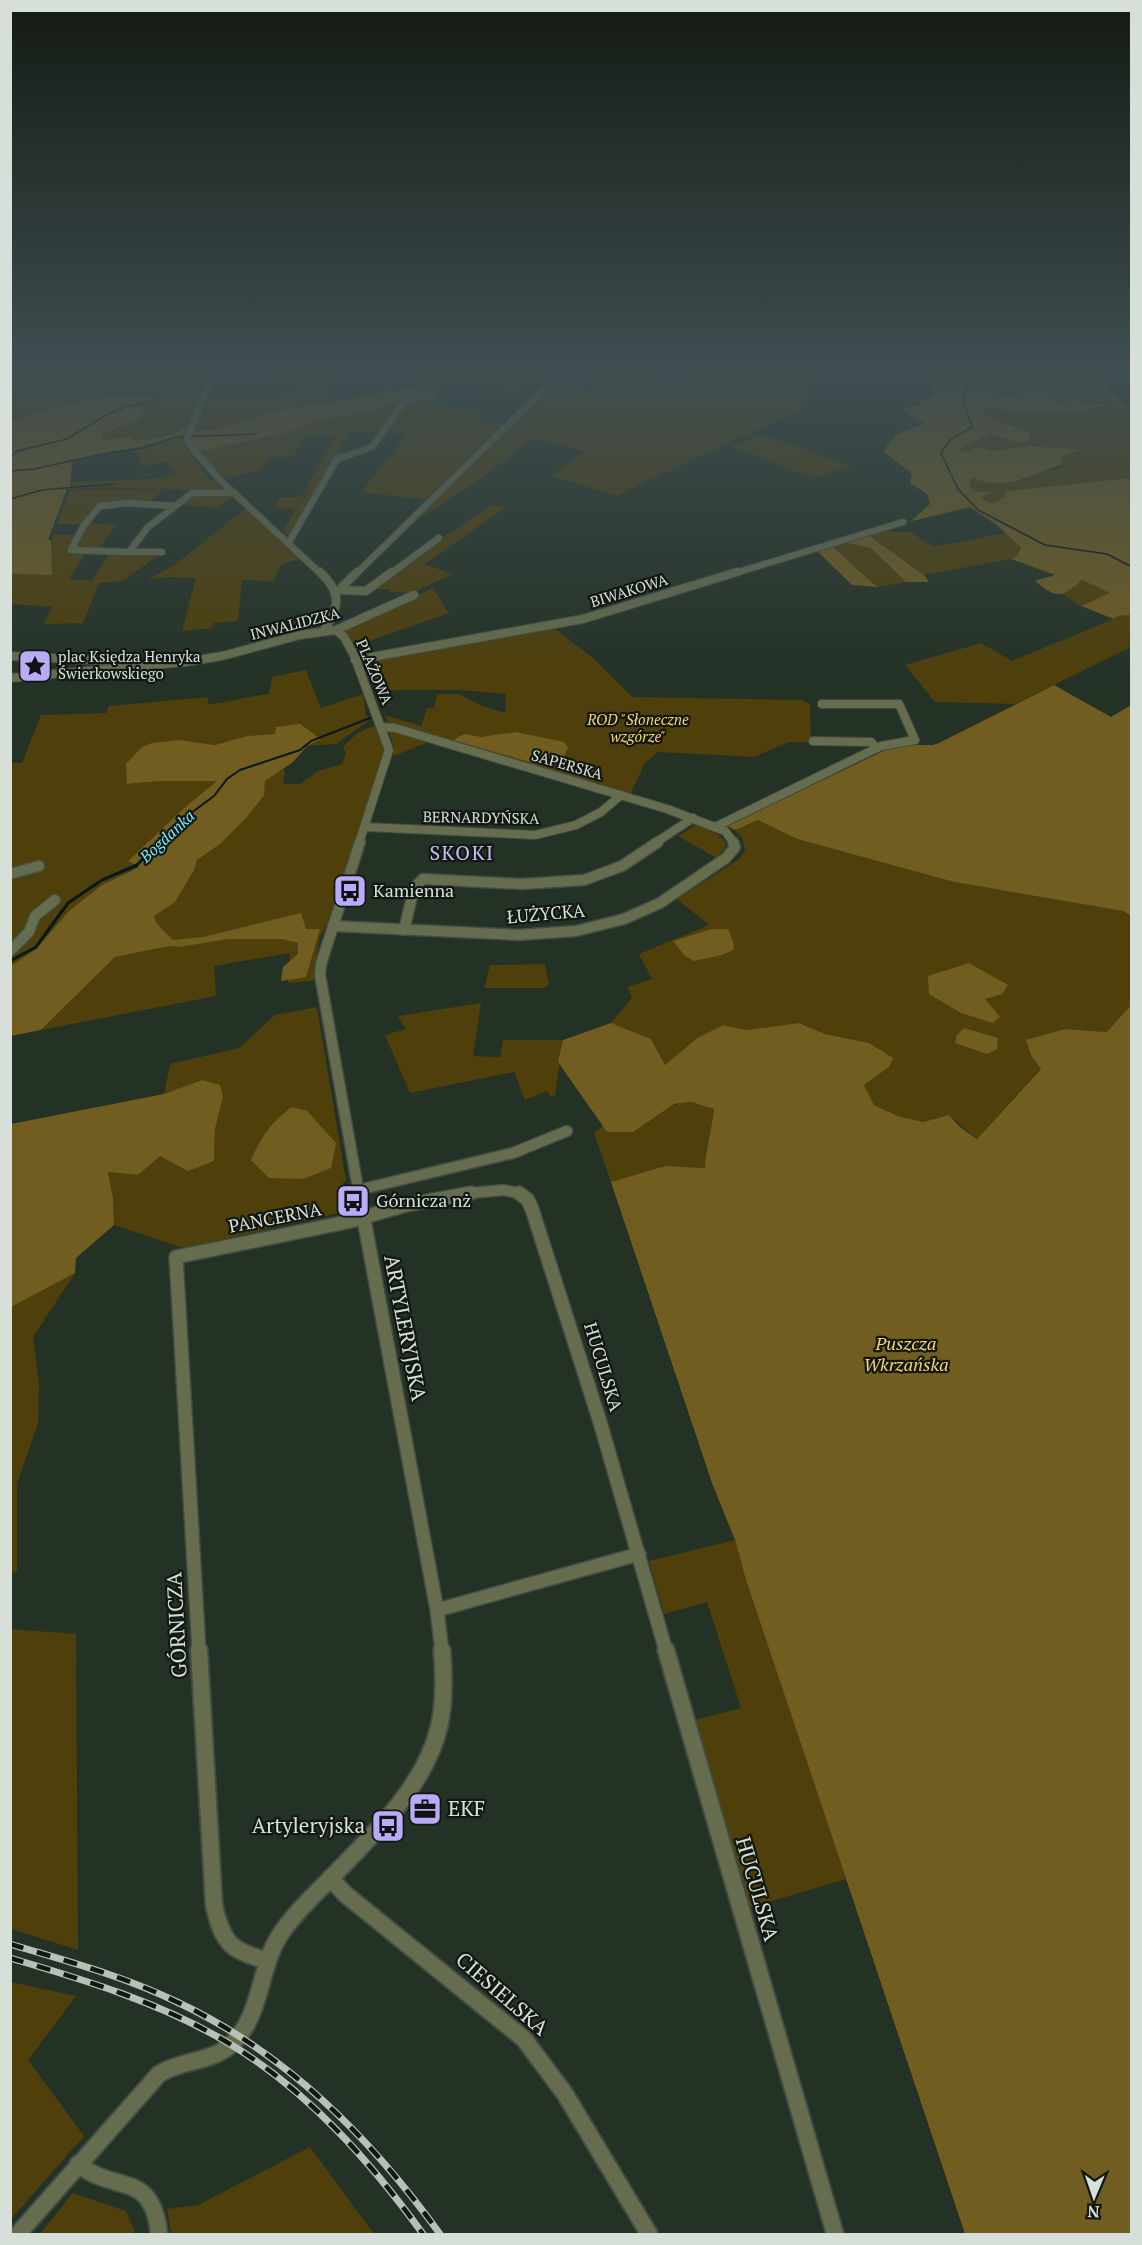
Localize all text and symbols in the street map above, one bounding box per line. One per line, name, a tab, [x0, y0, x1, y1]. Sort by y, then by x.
street label: BIWAKOWA	[587, 569, 671, 611]
street label: INWALIDZKA	[248, 602, 342, 644]
street label: PLAŻOWA	[352, 636, 398, 708]
place label: plac Księdza Henryka Świerkowskiego	[58, 646, 201, 683]
place icon: plac Księdza Henryka Świerkowskiego	[17, 648, 53, 684]
park label: ROD "Słoneczne wzgórze"	[586, 709, 689, 746]
street label: SAPERSKA	[529, 744, 606, 784]
water label: Bogdanka	[134, 805, 199, 868]
street label: BERNARDYŃSKA	[423, 806, 540, 828]
district label: SKOKI	[429, 839, 495, 866]
bus stop icon: Kamienna	[332, 873, 368, 909]
place label: Kamienna	[373, 878, 454, 902]
street label: ŁUŻYCKA	[506, 898, 587, 928]
bus stop icon: Górnicza nż	[335, 1183, 371, 1219]
place label: Górnicza nż	[376, 1188, 471, 1212]
street label: PANCERNA	[226, 1196, 324, 1238]
street label: ARTYLERYJSKA	[378, 1252, 434, 1404]
street label: HUCULSKA	[579, 1319, 629, 1415]
park label: Puszcza Wkrzańska	[863, 1331, 949, 1376]
street label: GÓRNICZA	[159, 1571, 193, 1679]
office icon: EKF	[407, 1791, 443, 1827]
place label: EKF	[448, 1794, 485, 1822]
bus stop icon: Artyleryjska	[370, 1808, 406, 1844]
place label: Artyleryjska	[252, 1811, 365, 1839]
street label: HUCULSKA	[730, 1833, 786, 1945]
street label: CIESIELSKA	[450, 1945, 555, 2042]
north arrow	[1064, 2167, 1124, 2227]
text: N	[1087, 2201, 1100, 2223]

